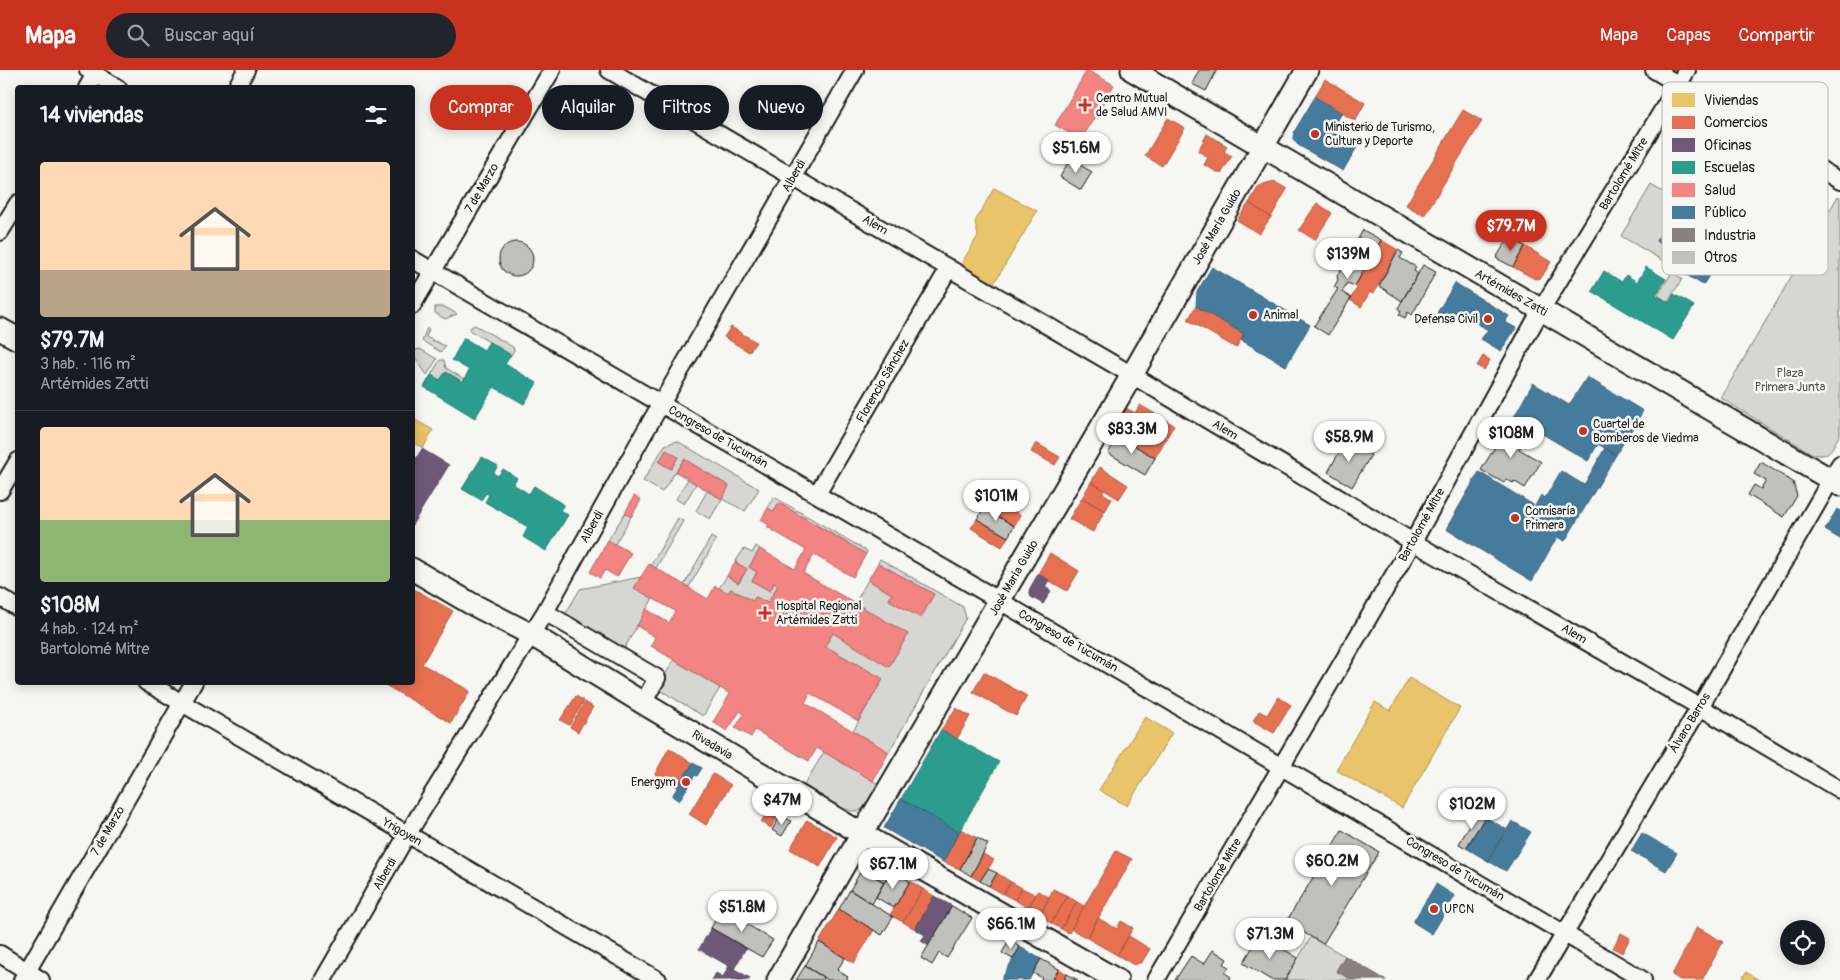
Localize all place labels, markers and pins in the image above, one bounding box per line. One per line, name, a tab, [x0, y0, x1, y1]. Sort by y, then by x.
place label: Centro Mutual de Salud AMVI	[1096, 91, 1168, 120]
marker: Centro Mutual de Salud AMVI	[1078, 98, 1092, 112]
place label: Ministerio de Turismo, Cultura y Deporte	[1325, 120, 1435, 149]
marker: Ministerio de Turismo, Cultura y Deporte	[1309, 128, 1321, 140]
pin: $51.6M	[1035, 132, 1117, 174]
pin: $79.7M	[1470, 210, 1552, 252]
pin: $139M	[1313, 238, 1383, 280]
place label: Animal	[1263, 308, 1299, 323]
marker: Animal	[1247, 309, 1259, 321]
place label: Defensa Civil	[1414, 312, 1478, 327]
marker: Defensa Civil	[1482, 313, 1494, 325]
pin: $83.3M	[1091, 412, 1173, 455]
pin: $108M	[1476, 416, 1546, 459]
place label: Cuartel de Bomberos de Viedma	[1593, 417, 1699, 446]
pin: $58.9M	[1308, 420, 1390, 463]
marker: Cuartel de Bomberos de Viedma	[1577, 425, 1589, 437]
pin: $101M	[961, 480, 1031, 522]
place label: Comisaría Primera	[1525, 504, 1576, 533]
marker: Comisaría Primera	[1509, 512, 1521, 524]
place label: Hospital Regional Artémides Zatti	[776, 599, 862, 628]
marker: Hospital Regional Artémides Zatti	[758, 606, 772, 620]
place label: Energym	[631, 775, 676, 790]
marker: Energym	[680, 776, 692, 788]
pin: $47M	[752, 784, 812, 826]
pin: $102M	[1437, 788, 1507, 830]
pin: $60.2M	[1291, 844, 1373, 887]
pin: $67.1M	[852, 848, 934, 890]
pin: $51.8M	[701, 890, 783, 933]
place label: UPCN	[1444, 902, 1474, 917]
marker: UPCN	[1428, 903, 1440, 915]
pin: $66.1M	[970, 908, 1052, 950]
pin: $71.3M	[1229, 918, 1311, 960]

